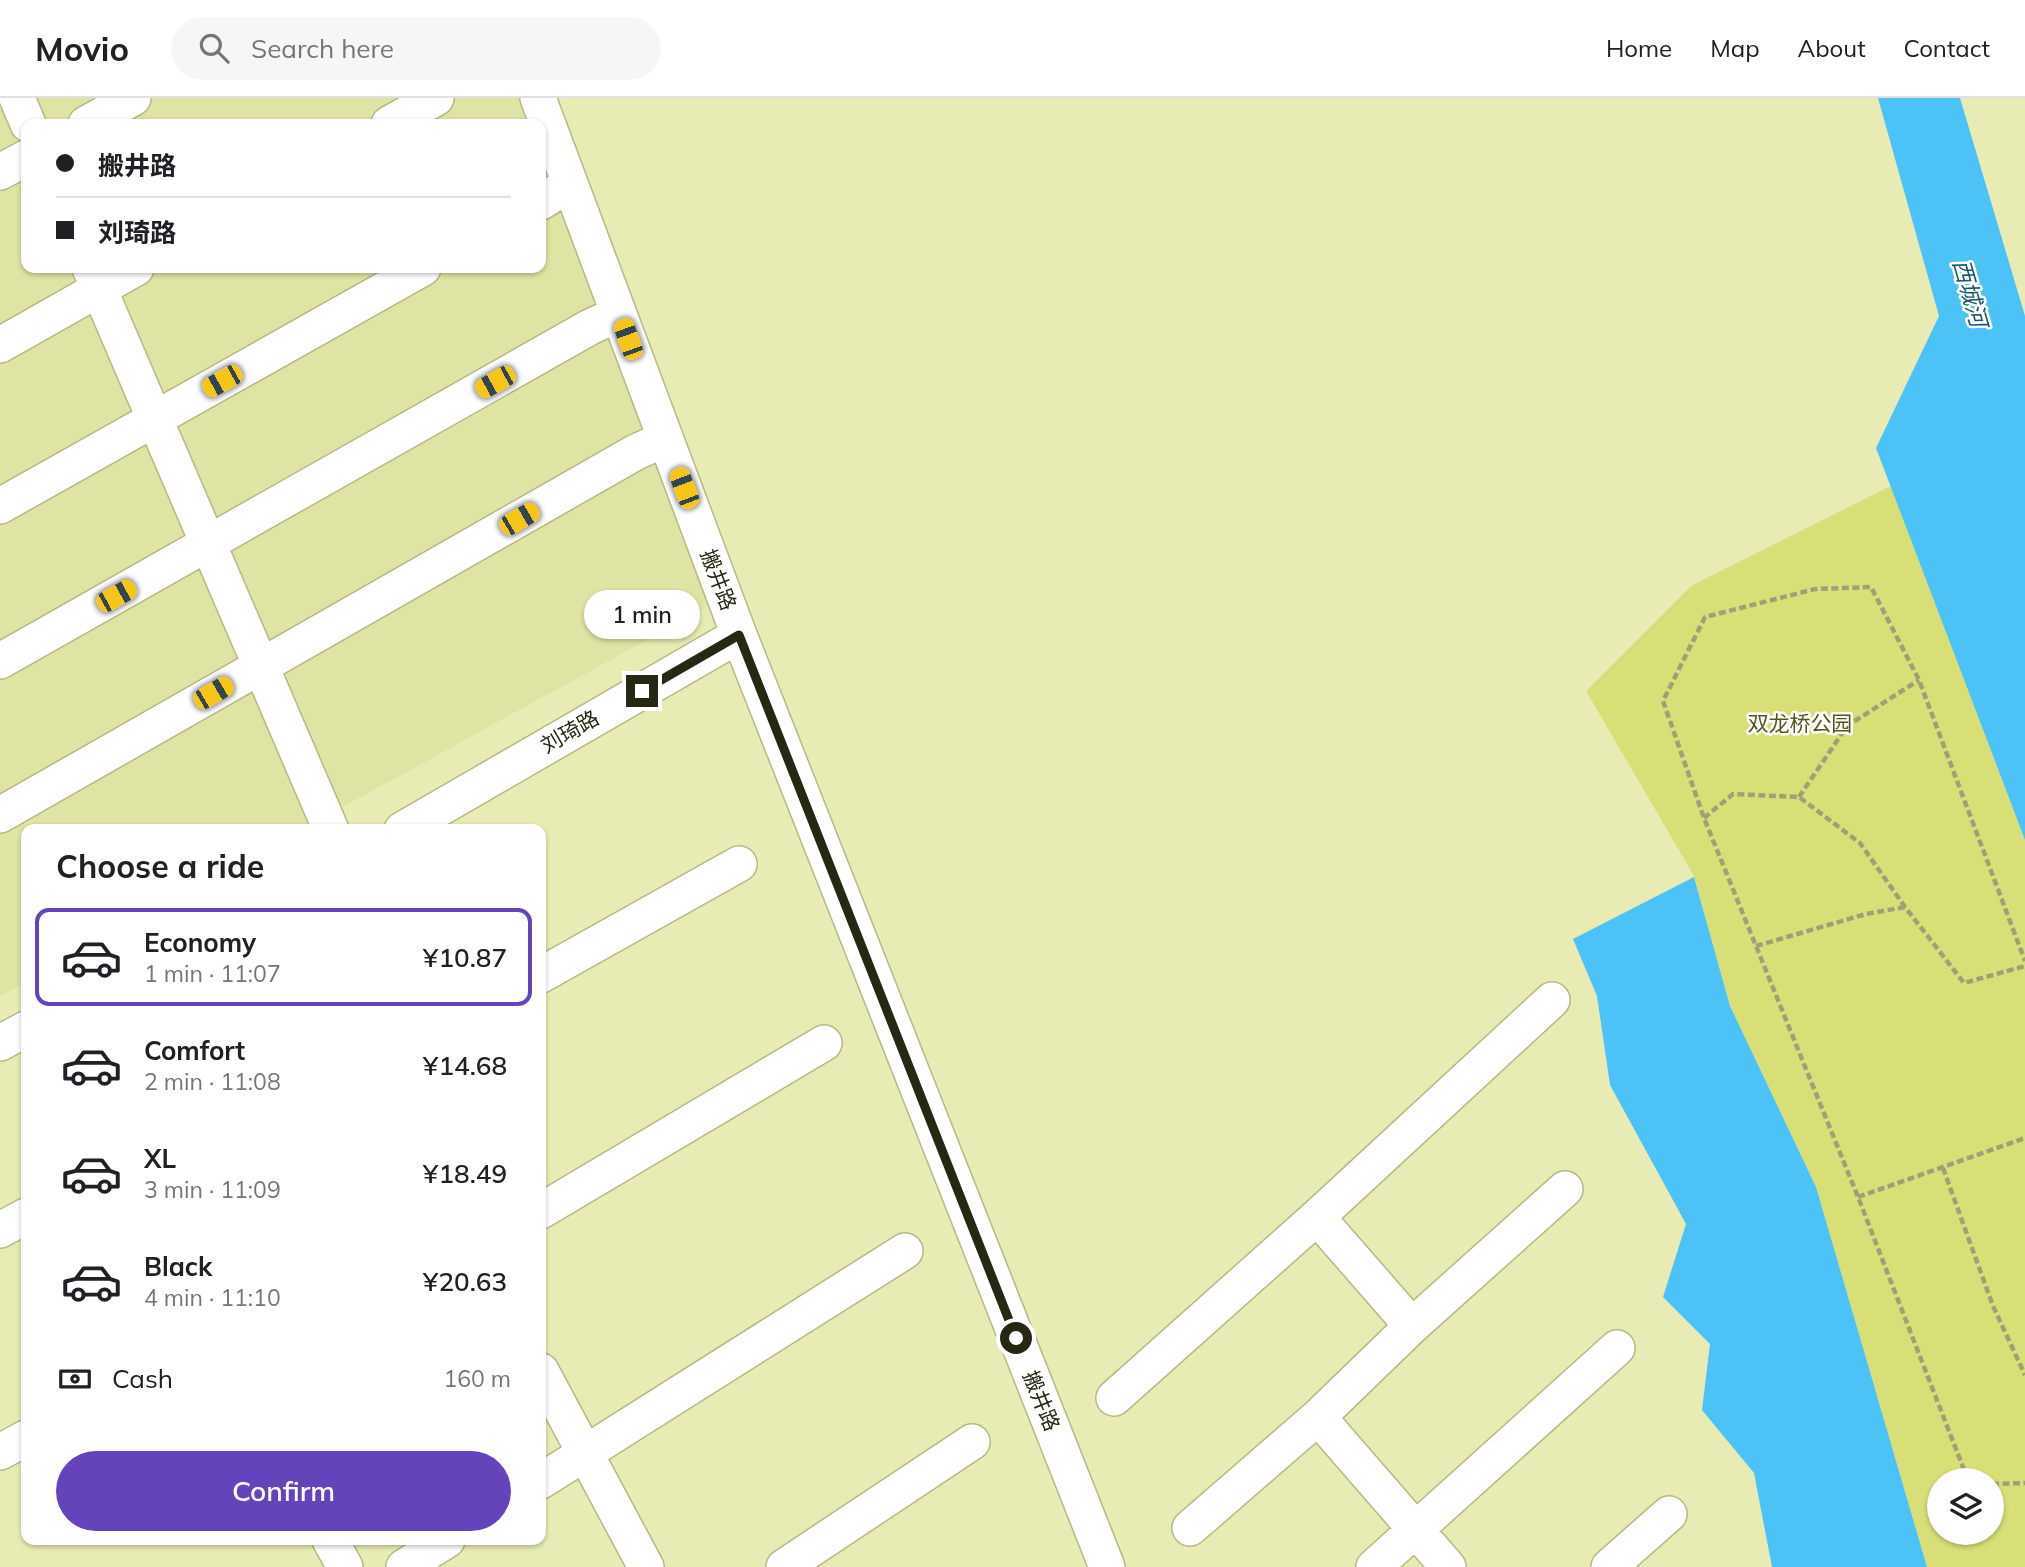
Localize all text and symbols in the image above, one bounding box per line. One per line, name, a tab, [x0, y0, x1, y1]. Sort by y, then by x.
search box	[171, 17, 661, 80]
text: Movio	[35, 28, 129, 69]
icon: search	[195, 29, 233, 67]
text: Search here	[251, 32, 394, 65]
text: Home	[1606, 33, 1672, 63]
text: Map	[1710, 33, 1760, 63]
text: About	[1798, 33, 1866, 63]
text: Contact	[1904, 33, 1990, 63]
text: 搬井路	[98, 149, 176, 182]
text: 刘琦路	[98, 216, 176, 249]
water label: 西城河	[1947, 256, 1995, 334]
car	[611, 316, 646, 362]
car	[199, 362, 246, 400]
car	[472, 363, 519, 401]
car	[667, 465, 702, 511]
car	[496, 499, 543, 539]
street label: 搬井路	[696, 546, 742, 614]
car	[93, 577, 140, 615]
callout: 1 min	[584, 589, 700, 638]
text: 1 min	[612, 600, 672, 629]
car	[190, 673, 237, 713]
route end	[626, 675, 658, 707]
street label: 刘琦路	[536, 704, 603, 758]
park label: 双龙桥公园	[1748, 710, 1853, 736]
text: Choose a ride	[56, 846, 264, 886]
icon: car	[60, 926, 123, 989]
text: Economy	[144, 926, 256, 959]
text: ¥10.87	[423, 941, 507, 974]
text: 1 min · 11:07	[144, 959, 281, 988]
icon: car	[60, 1034, 123, 1097]
text: Comfort	[144, 1034, 245, 1067]
text: ¥14.68	[423, 1049, 507, 1082]
text: 2 min · 11:08	[144, 1067, 281, 1096]
icon: car	[60, 1142, 123, 1205]
text: XL	[144, 1142, 176, 1175]
text: ¥18.49	[423, 1157, 507, 1190]
text: 3 min · 11:09	[144, 1175, 281, 1204]
icon: car	[60, 1250, 123, 1313]
text: Black	[144, 1250, 212, 1283]
text: ¥20.63	[423, 1265, 507, 1298]
text: 4 min · 11:10	[144, 1283, 281, 1312]
route start	[1000, 1322, 1032, 1354]
icon: cash	[56, 1360, 94, 1398]
text: Cash	[112, 1362, 173, 1395]
text: 160 m	[443, 1364, 511, 1393]
street label: 搬井路	[1018, 1367, 1066, 1435]
button: Confirm	[56, 1451, 511, 1531]
map controls	[1927, 1468, 2004, 1545]
button: layers	[1927, 1468, 2004, 1545]

